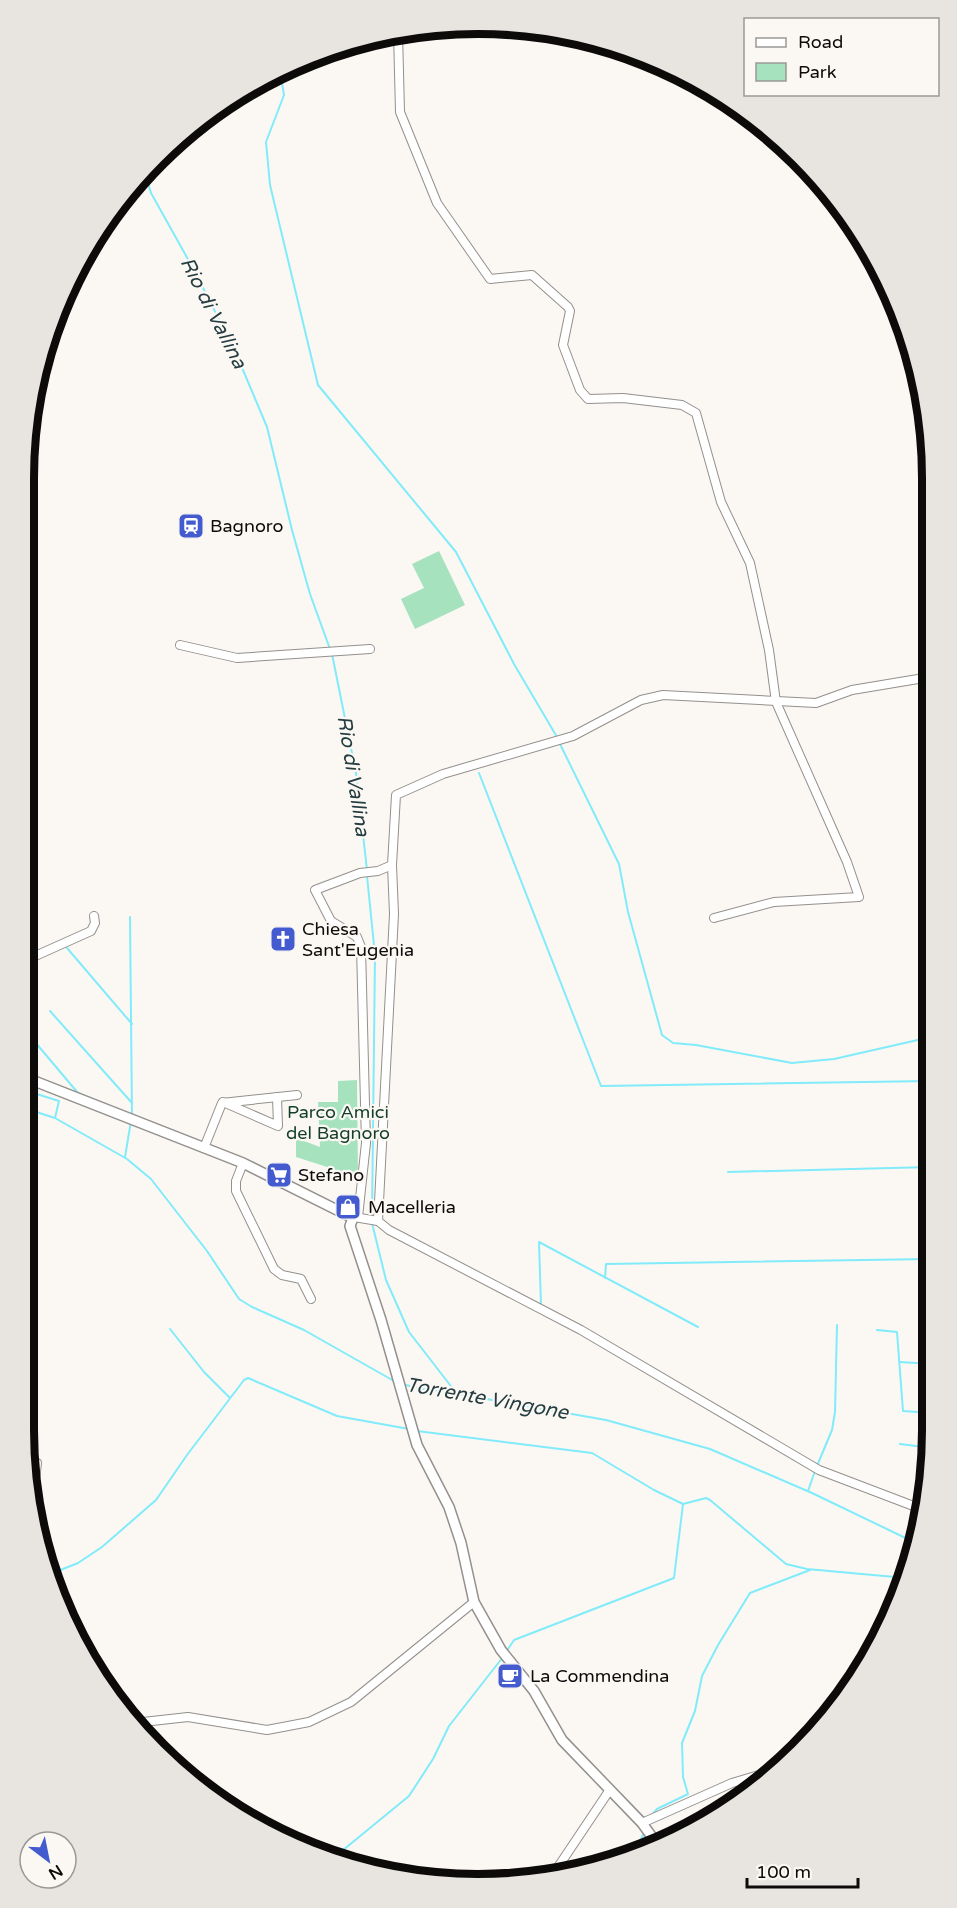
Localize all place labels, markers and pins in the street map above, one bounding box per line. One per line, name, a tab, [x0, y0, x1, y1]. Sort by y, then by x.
station icon: Bagnoro	[176, 511, 206, 541]
place label: Bagnoro	[210, 515, 283, 537]
place label: Chiesa Sant'Eugenia	[302, 918, 414, 961]
church icon: Chiesa Sant'Eugenia	[268, 924, 298, 954]
supermarket icon: Stefano	[264, 1160, 294, 1190]
place label: Stefano	[298, 1164, 364, 1186]
shop icon: Macelleria	[333, 1192, 363, 1222]
place label: Macelleria	[368, 1196, 456, 1218]
cafe icon: La Commendina	[495, 1661, 525, 1691]
place label: La Commendina	[530, 1665, 669, 1687]

